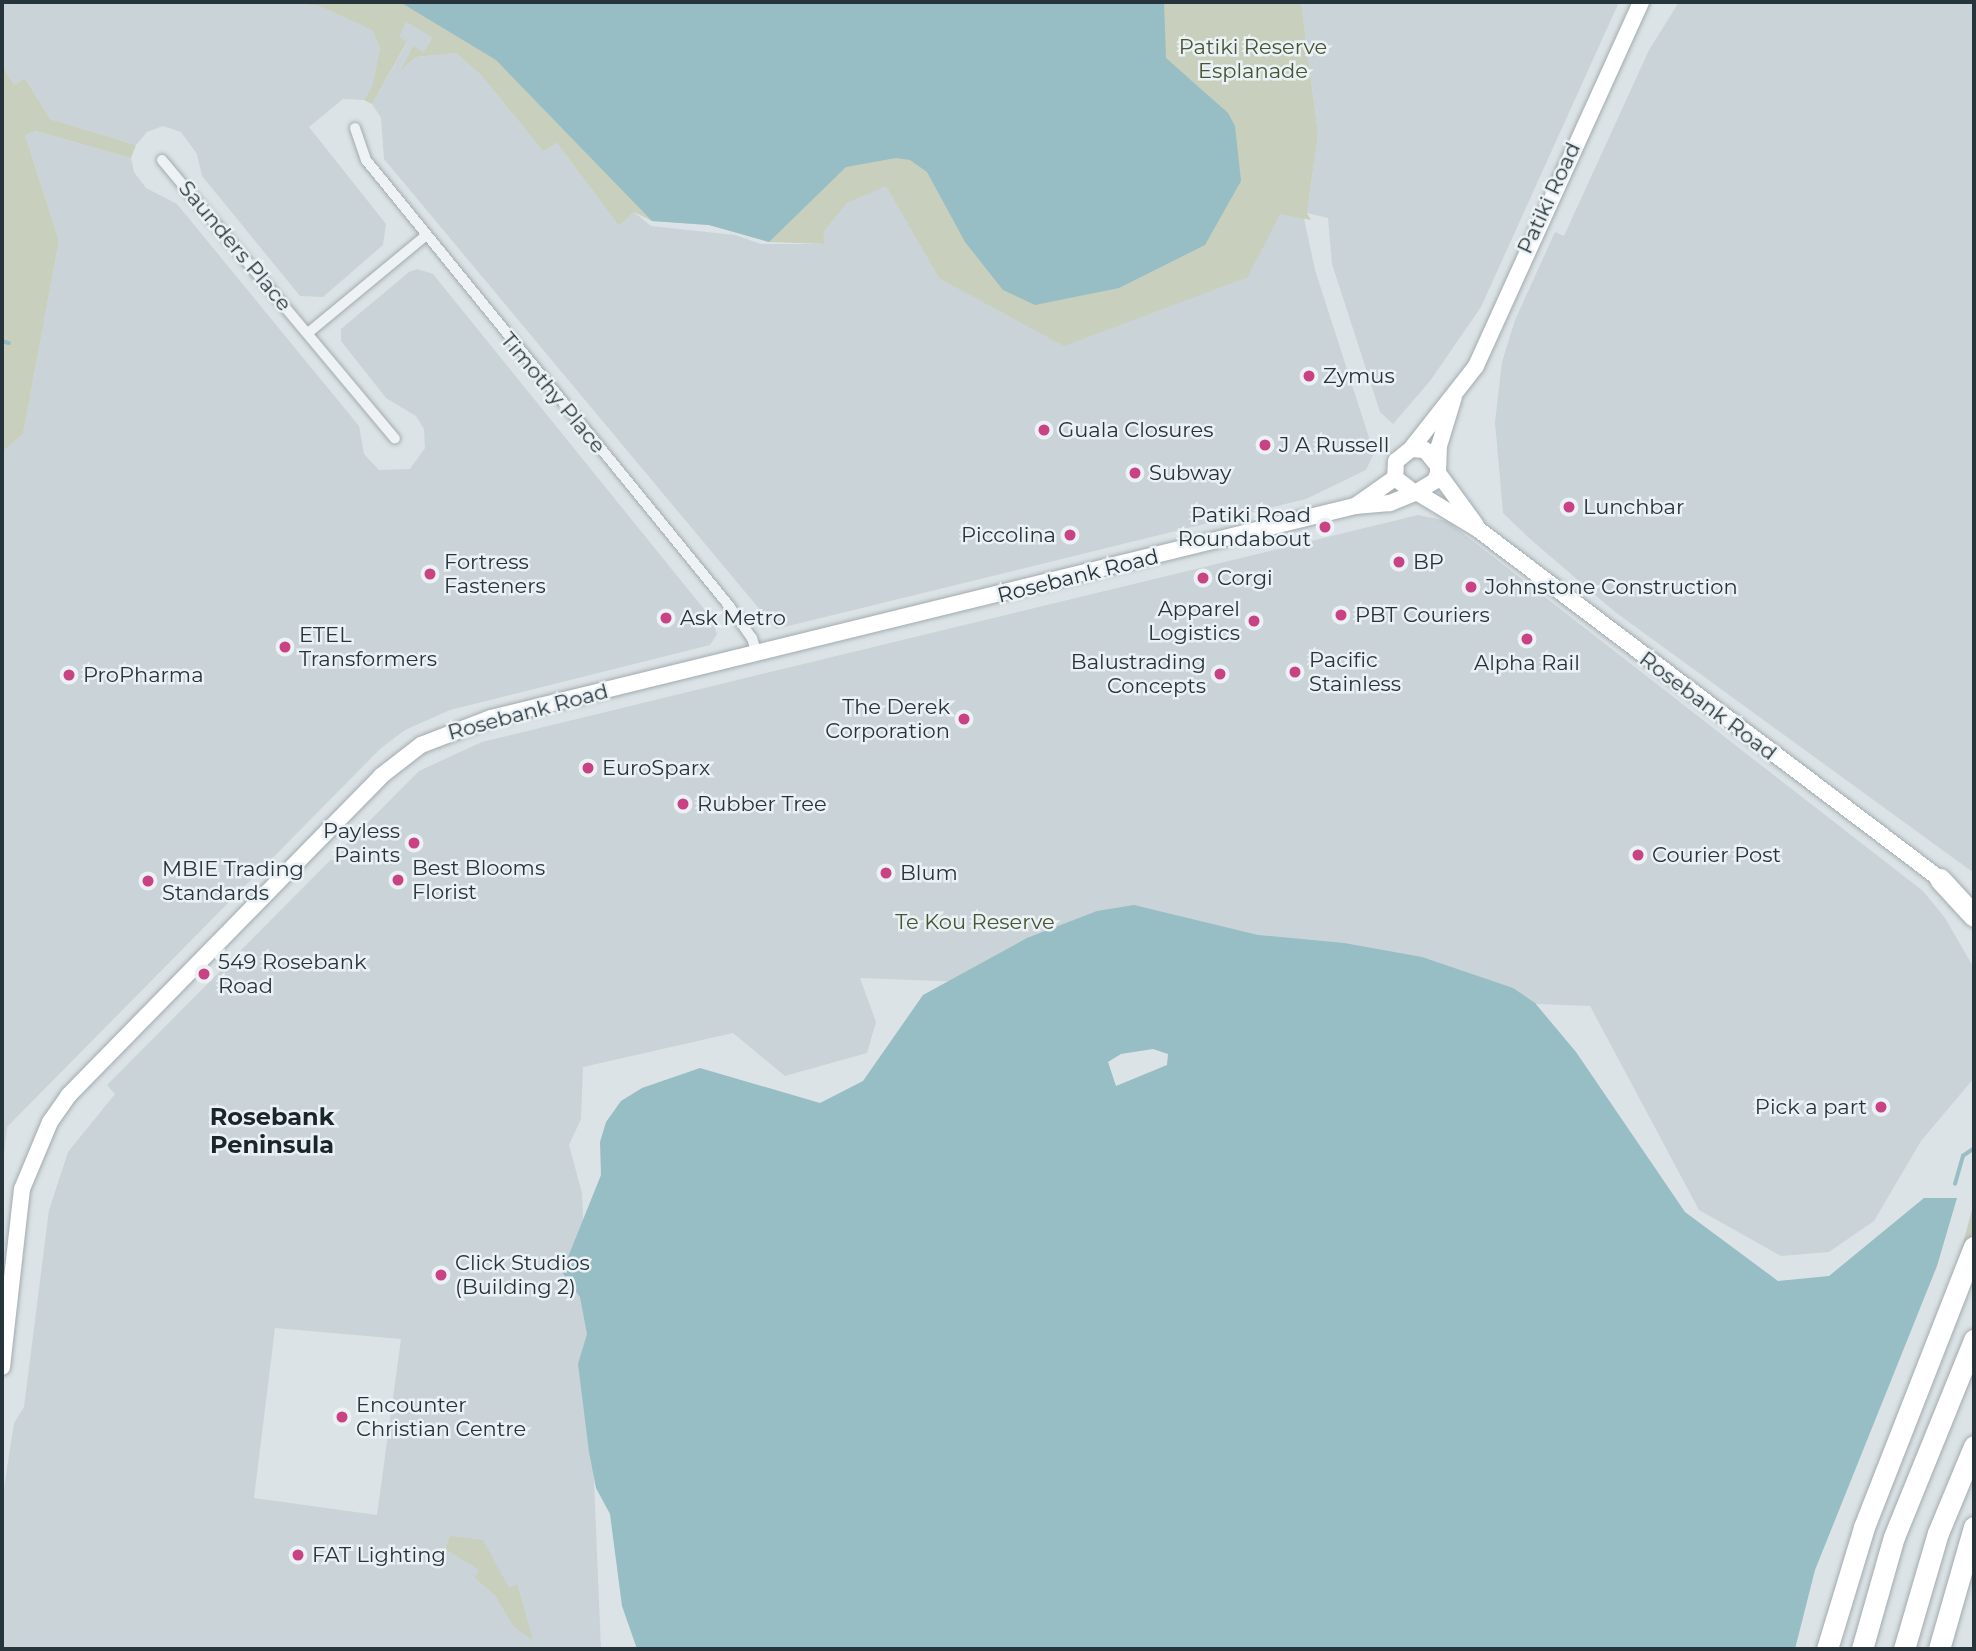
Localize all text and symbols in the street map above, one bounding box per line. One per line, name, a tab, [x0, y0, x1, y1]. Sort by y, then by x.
park label: Patiki Reserve Esplanade	[1179, 34, 1327, 84]
street label: Patiki Road	[1512, 138, 1586, 258]
street label: Saunders Place	[173, 176, 297, 316]
street label: Timothy Place	[495, 328, 611, 458]
place label: Zymus	[1323, 363, 1395, 389]
marker: Zymus	[1301, 368, 1317, 384]
place label: Guala Closures	[1058, 417, 1213, 443]
marker: Guala Closures	[1036, 422, 1052, 438]
place label: J A Russell	[1279, 432, 1389, 458]
marker: J A Russell	[1257, 437, 1273, 453]
place label: Subway	[1149, 460, 1231, 486]
marker: Subway	[1127, 465, 1143, 481]
place label: Lunchbar	[1583, 494, 1684, 520]
marker: Lunchbar	[1561, 499, 1577, 515]
place label: Patiki Road Roundabout	[1178, 502, 1311, 552]
marker: Patiki Road Roundabout	[1317, 519, 1333, 535]
place label: Piccolina	[961, 522, 1056, 548]
marker: Piccolina	[1062, 527, 1078, 543]
street label: Rosebank Road	[995, 544, 1161, 608]
place label: Fortress Fasteners	[444, 549, 546, 599]
place label: BP	[1413, 549, 1444, 575]
marker: BP	[1391, 554, 1407, 570]
place label: Corgi	[1217, 565, 1273, 591]
marker: Fortress Fasteners	[422, 566, 438, 582]
marker: Corgi	[1195, 570, 1211, 586]
place label: Johnstone Construction	[1485, 574, 1738, 600]
marker: Johnstone Construction	[1463, 579, 1479, 595]
place label: Apparel Logistics	[1148, 596, 1240, 646]
place label: PBT Couriers	[1355, 602, 1490, 628]
place label: Ask Metro	[680, 605, 786, 631]
marker: PBT Couriers	[1333, 607, 1349, 623]
marker: Ask Metro	[658, 610, 674, 626]
marker: Apparel Logistics	[1246, 613, 1262, 629]
place label: ETEL Transformers	[299, 622, 437, 672]
marker: Alpha Rail	[1519, 631, 1535, 647]
marker: ETEL Transformers	[277, 639, 293, 655]
street label: Rosebank Road	[1635, 646, 1781, 766]
place label: Pacific Stainless	[1309, 647, 1401, 697]
place label: Balustrading Concepts	[1071, 649, 1206, 699]
place label: Alpha Rail	[1474, 650, 1580, 676]
place label: ProPharma	[83, 662, 204, 688]
marker: Pacific Stainless	[1287, 664, 1303, 680]
marker: Balustrading Concepts	[1212, 666, 1228, 682]
marker: ProPharma	[61, 667, 77, 683]
street label: Rosebank Road	[445, 678, 611, 746]
place label: The Derek Corporation	[825, 694, 950, 744]
marker: The Derek Corporation	[956, 711, 972, 727]
place label: EuroSparx	[602, 755, 710, 781]
marker: EuroSparx	[580, 760, 596, 776]
place label: Rubber Tree	[697, 791, 827, 817]
marker: Rubber Tree	[675, 796, 691, 812]
place label: Payless Paints	[323, 818, 400, 868]
marker: Payless Paints	[406, 835, 422, 851]
place label: Courier Post	[1652, 842, 1781, 868]
marker: Courier Post	[1630, 847, 1646, 863]
place label: Best Blooms Florist	[412, 855, 545, 905]
place label: MBIE Trading Standards	[162, 856, 304, 906]
place label: Blum	[900, 860, 958, 886]
marker: Blum	[878, 865, 894, 881]
marker: Best Blooms Florist	[390, 872, 406, 888]
marker: MBIE Trading Standards	[140, 873, 156, 889]
park label: Te Kou Reserve	[895, 909, 1055, 935]
place label: 549 Rosebank Road	[218, 949, 366, 999]
marker: 549 Rosebank Road	[196, 966, 212, 982]
place label: Pick a part	[1755, 1094, 1867, 1120]
marker: Pick a part	[1873, 1099, 1889, 1115]
district label: Rosebank Peninsula	[210, 1103, 334, 1159]
place label: Click Studios (Building 2)	[455, 1250, 590, 1300]
marker: Click Studios (Building 2)	[433, 1267, 449, 1283]
place label: Encounter Christian Centre	[356, 1392, 526, 1442]
marker: Encounter Christian Centre	[334, 1409, 350, 1425]
place label: FAT Lighting	[312, 1542, 446, 1568]
marker: FAT Lighting	[290, 1547, 306, 1563]

